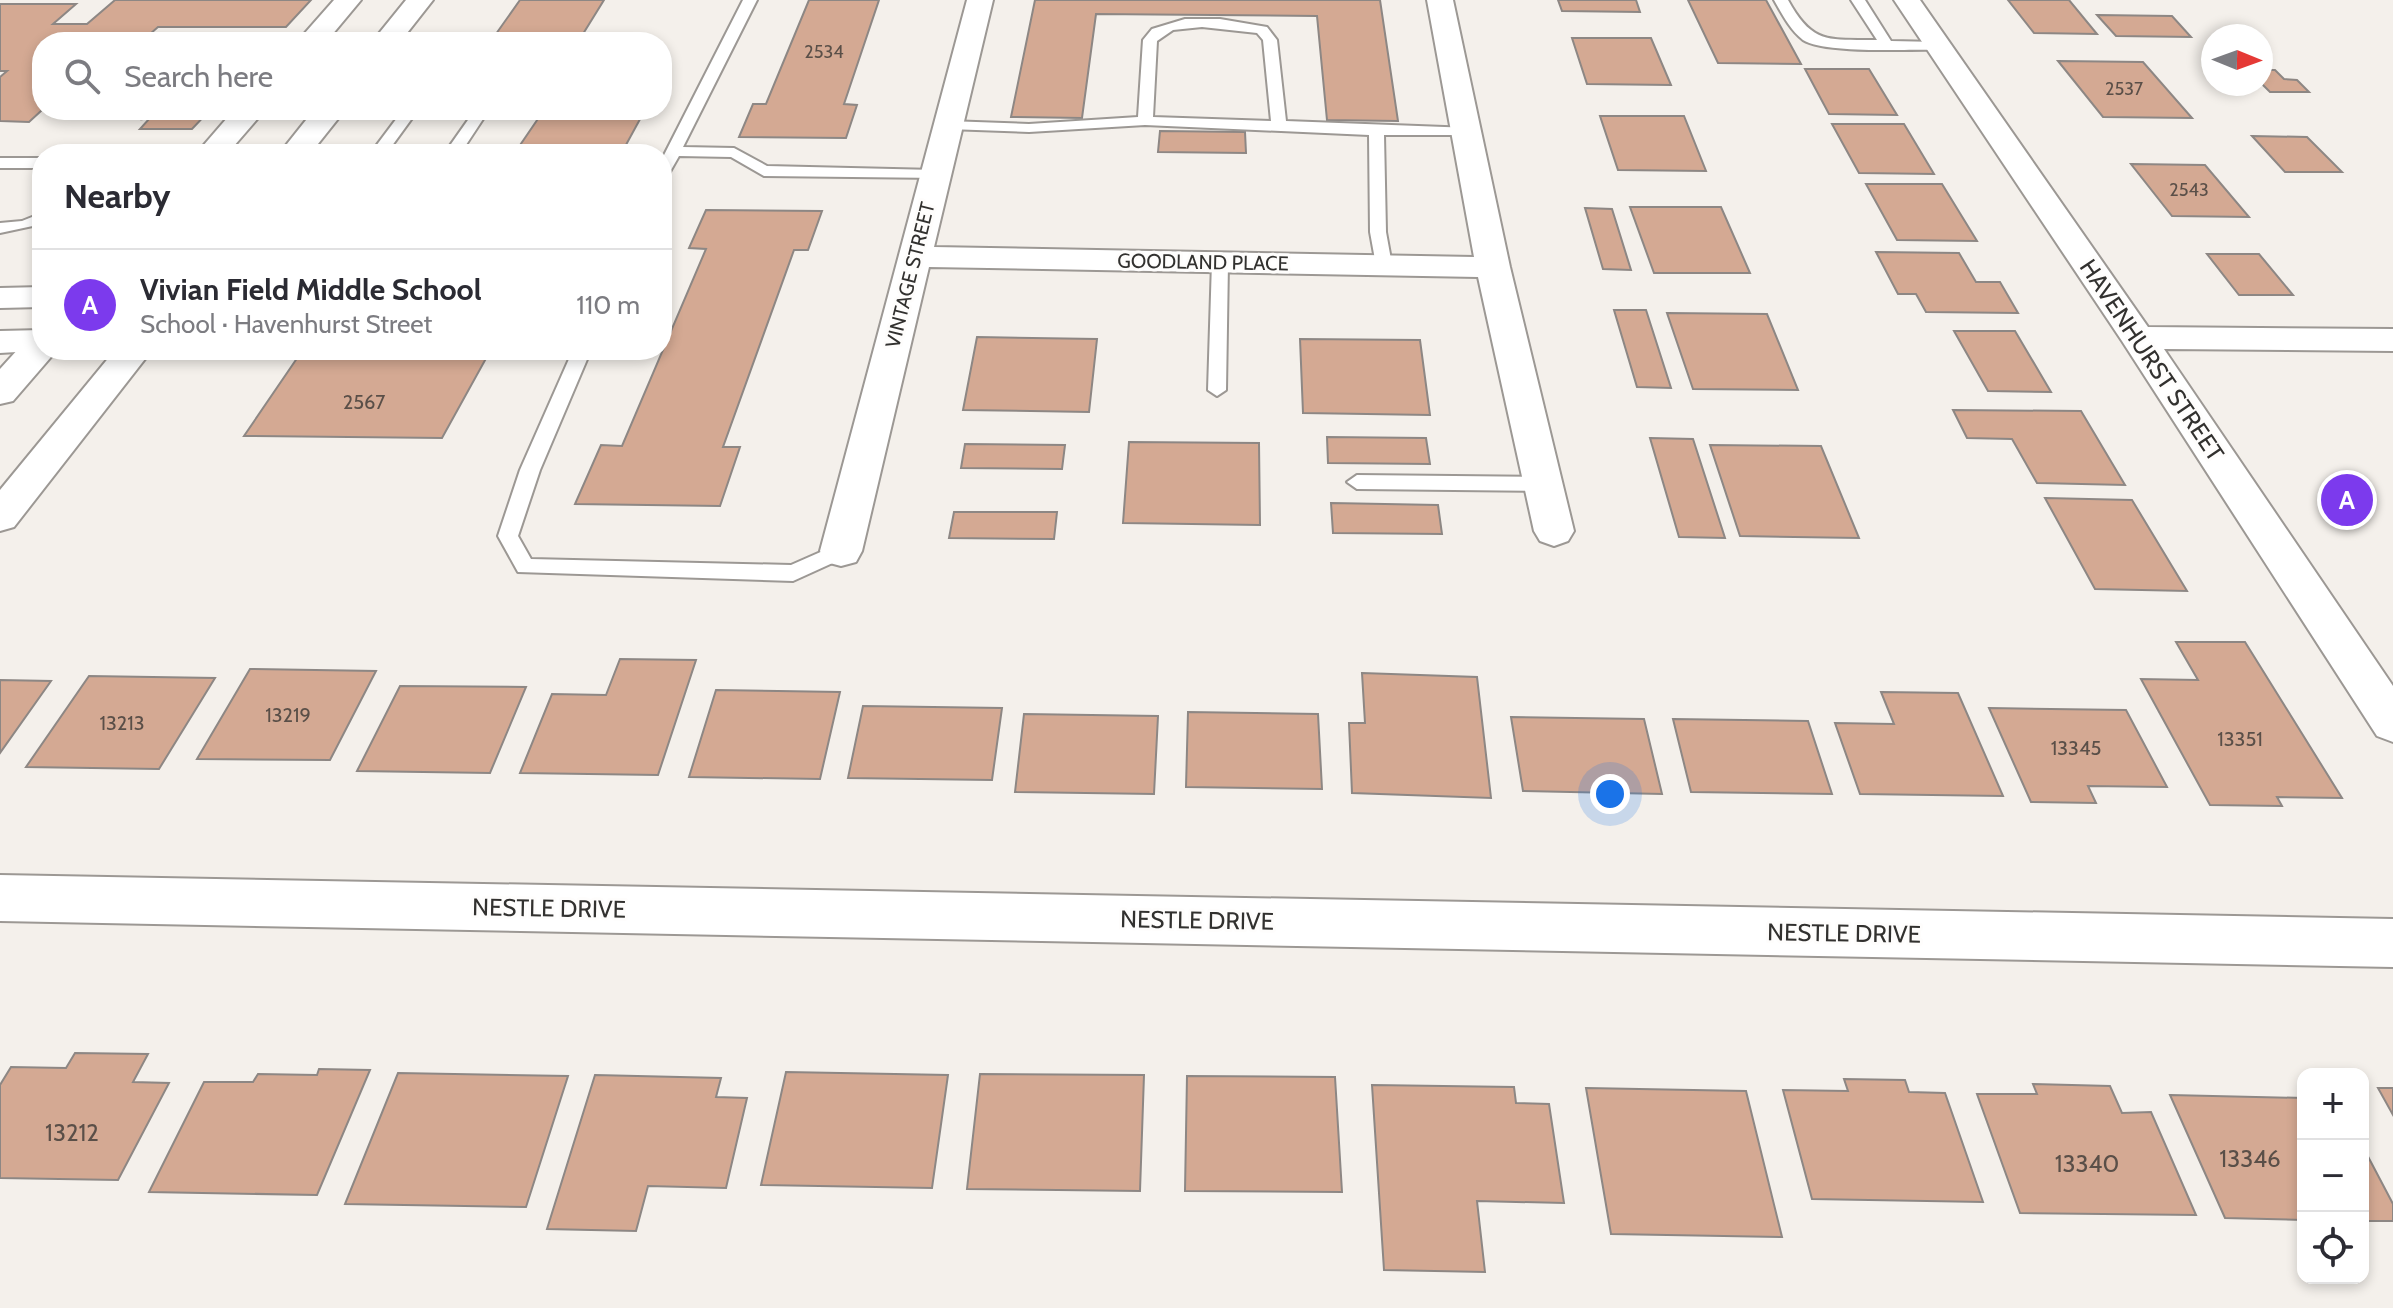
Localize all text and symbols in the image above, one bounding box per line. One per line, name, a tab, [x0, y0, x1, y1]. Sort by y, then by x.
north arrow	[2201, 24, 2273, 96]
search box	[32, 32, 672, 120]
house number: 2534	[804, 41, 844, 63]
icon: search	[60, 54, 104, 98]
text: Search here	[124, 58, 273, 95]
house number: 2537	[2105, 78, 2143, 100]
text: Nearby	[64, 175, 171, 217]
house number: 2543	[2169, 179, 2209, 201]
street label: VINTAGE STREET	[880, 199, 940, 350]
street label: GOODLAND PLACE	[1117, 249, 1289, 275]
street label: HAVENHURST STREET	[2074, 254, 2230, 467]
text: Vivian Field Middle School	[140, 271, 482, 308]
text: A	[82, 289, 98, 321]
text: 110 m	[576, 289, 640, 321]
text: School · Havenhurst Street	[140, 308, 432, 340]
house number: 2567	[343, 390, 385, 414]
pin: A	[2321, 470, 2373, 530]
house number: 13219	[265, 703, 311, 727]
house number: 13213	[99, 711, 145, 735]
house number: 13351	[2217, 727, 2263, 751]
house number: 13345	[2051, 736, 2101, 760]
your location	[1590, 774, 1630, 814]
street label: NESTLE DRIVE	[472, 892, 626, 924]
street label: NESTLE DRIVE	[1120, 904, 1274, 936]
street label: NESTLE DRIVE	[1767, 917, 1921, 949]
map controls	[2297, 1068, 2369, 1284]
button: +	[2297, 1068, 2369, 1140]
house number: 13212	[45, 1118, 99, 1147]
button: −	[2297, 1140, 2369, 1212]
house number: 13346	[2219, 1144, 2281, 1173]
house number: 13340	[2055, 1149, 2119, 1178]
button: locate	[2297, 1212, 2369, 1284]

